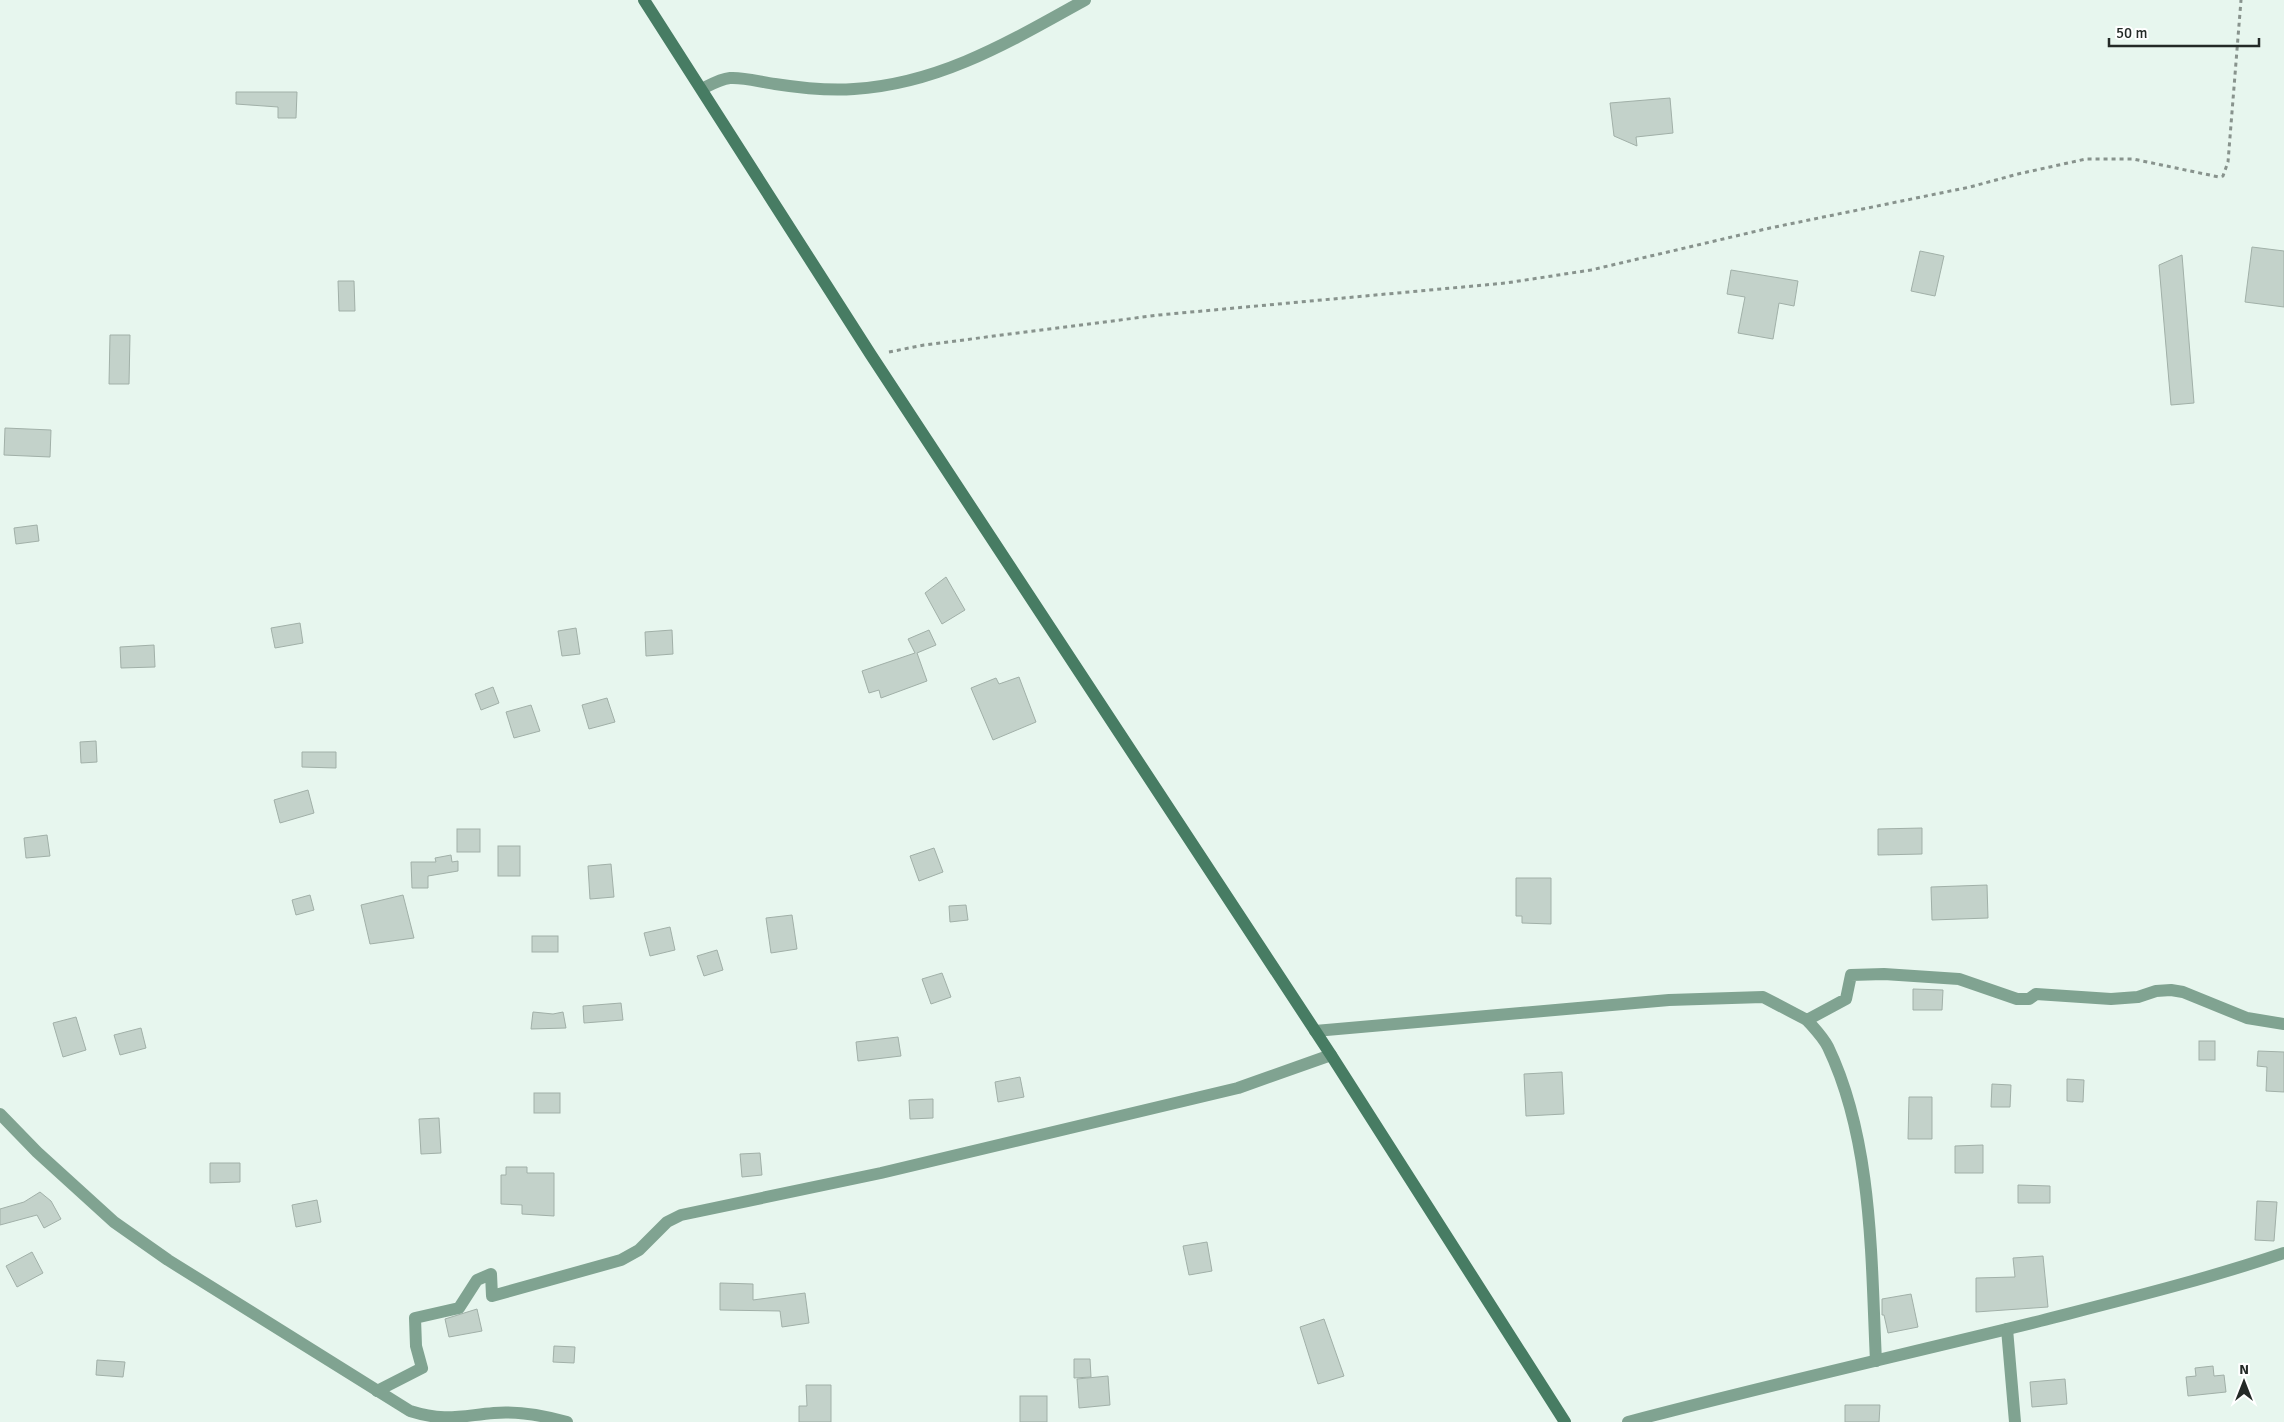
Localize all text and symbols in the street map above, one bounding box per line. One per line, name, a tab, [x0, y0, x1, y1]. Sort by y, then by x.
scale bar	[2109, 15, 2259, 47]
text: 50 m	[2116, 24, 2147, 42]
north arrow	[2219, 1357, 2269, 1407]
text: N	[2239, 1361, 2249, 1378]

